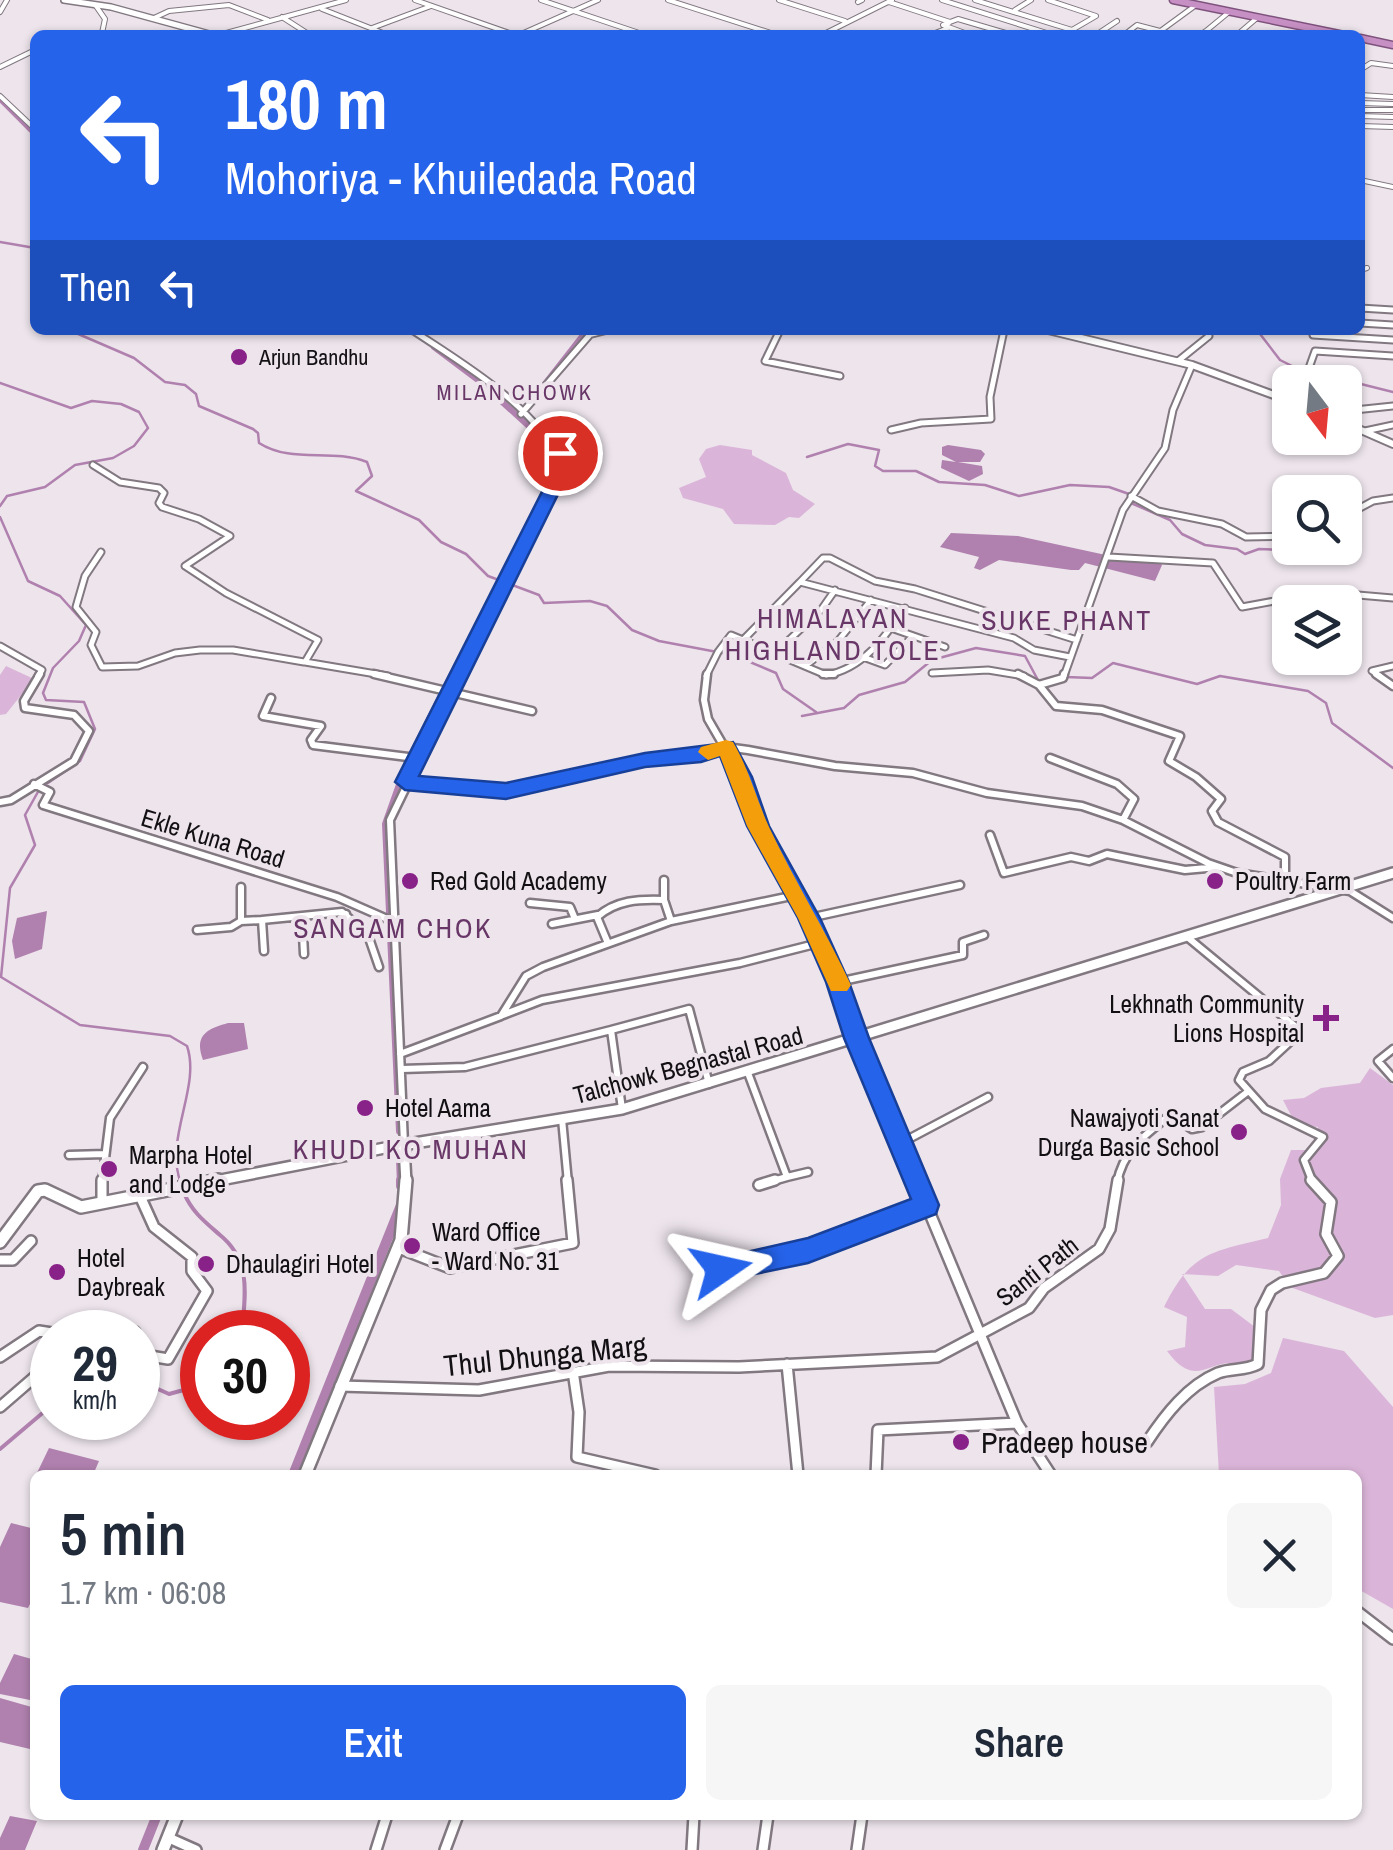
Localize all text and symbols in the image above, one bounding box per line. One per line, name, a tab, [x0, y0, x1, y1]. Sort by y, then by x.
text: 180 m	[225, 57, 388, 151]
icon: left	[60, 70, 190, 200]
text: Mohoriya - Khuiledada Road	[225, 147, 697, 208]
icon: left	[151, 260, 206, 315]
text: Then	[60, 262, 131, 313]
place label: Arjun Bandhu	[258, 342, 368, 372]
marker: Arjun Bandhu	[228, 346, 250, 368]
north arrow	[1272, 365, 1362, 455]
map controls	[1272, 365, 1362, 675]
district label: MILAN CHOWK	[437, 377, 593, 407]
pin	[518, 411, 603, 496]
icon: arrive	[533, 426, 588, 481]
button: search	[1272, 475, 1362, 565]
button: layers	[1272, 585, 1362, 675]
district label: HIMALAYAN HIGHLAND TOLE	[725, 599, 941, 669]
district label: SUKE PHANT	[981, 601, 1153, 639]
street label: Ekle Kuna Road	[137, 800, 289, 876]
place label: Red Gold Academy	[430, 864, 607, 898]
place label: Poultry Farm	[1235, 864, 1351, 898]
marker: Red Gold Academy	[399, 870, 421, 892]
marker: Poultry Farm	[1204, 870, 1226, 892]
district label: SANGAM CHOK	[293, 909, 493, 947]
place label: Lekhnath Community Lions Hospital	[1109, 987, 1305, 1050]
marker: Lekhnath Community Lions Hospital	[1313, 1005, 1339, 1031]
street label: Talchowk Begnastal Road	[569, 1018, 807, 1112]
place label: Hotel Aama	[385, 1091, 492, 1125]
marker: Hotel Aama	[354, 1097, 376, 1119]
place label: Nawajyoti Sanat Durga Basic School	[1038, 1101, 1219, 1164]
marker: Nawajyoti Sanat Durga Basic School	[1228, 1121, 1250, 1143]
district label: KHUDI KO MUHAN	[293, 1130, 529, 1168]
place label: Marpha Hotel and Lodge	[129, 1138, 252, 1201]
marker: Marpha Hotel and Lodge	[98, 1158, 120, 1180]
place label: Ward Office - Ward No. 31	[432, 1215, 559, 1278]
position arrow	[669, 1217, 773, 1321]
street label: Santi Path	[989, 1228, 1085, 1314]
marker: Ward Office - Ward No. 31	[401, 1235, 423, 1257]
place label: Hotel Daybreak	[77, 1241, 165, 1304]
place label: Dhaulagiri Hotel	[226, 1247, 374, 1281]
marker: Dhaulagiri Hotel	[195, 1253, 217, 1275]
marker: Hotel Daybreak	[46, 1261, 68, 1283]
speed limit sign: 30	[180, 1310, 310, 1440]
street label: Thul Dhunga Marg	[442, 1324, 649, 1386]
text: 29	[72, 1329, 118, 1397]
text: km/h	[73, 1383, 117, 1417]
place label: Pradeep house	[981, 1422, 1148, 1462]
marker: Pradeep house	[950, 1431, 972, 1453]
text: 5 min	[60, 1493, 187, 1574]
button: close	[1227, 1503, 1332, 1608]
text: 1.7 km · 06:08	[60, 1571, 226, 1614]
button: Exit	[60, 1685, 686, 1800]
button: Share	[706, 1685, 1332, 1800]

